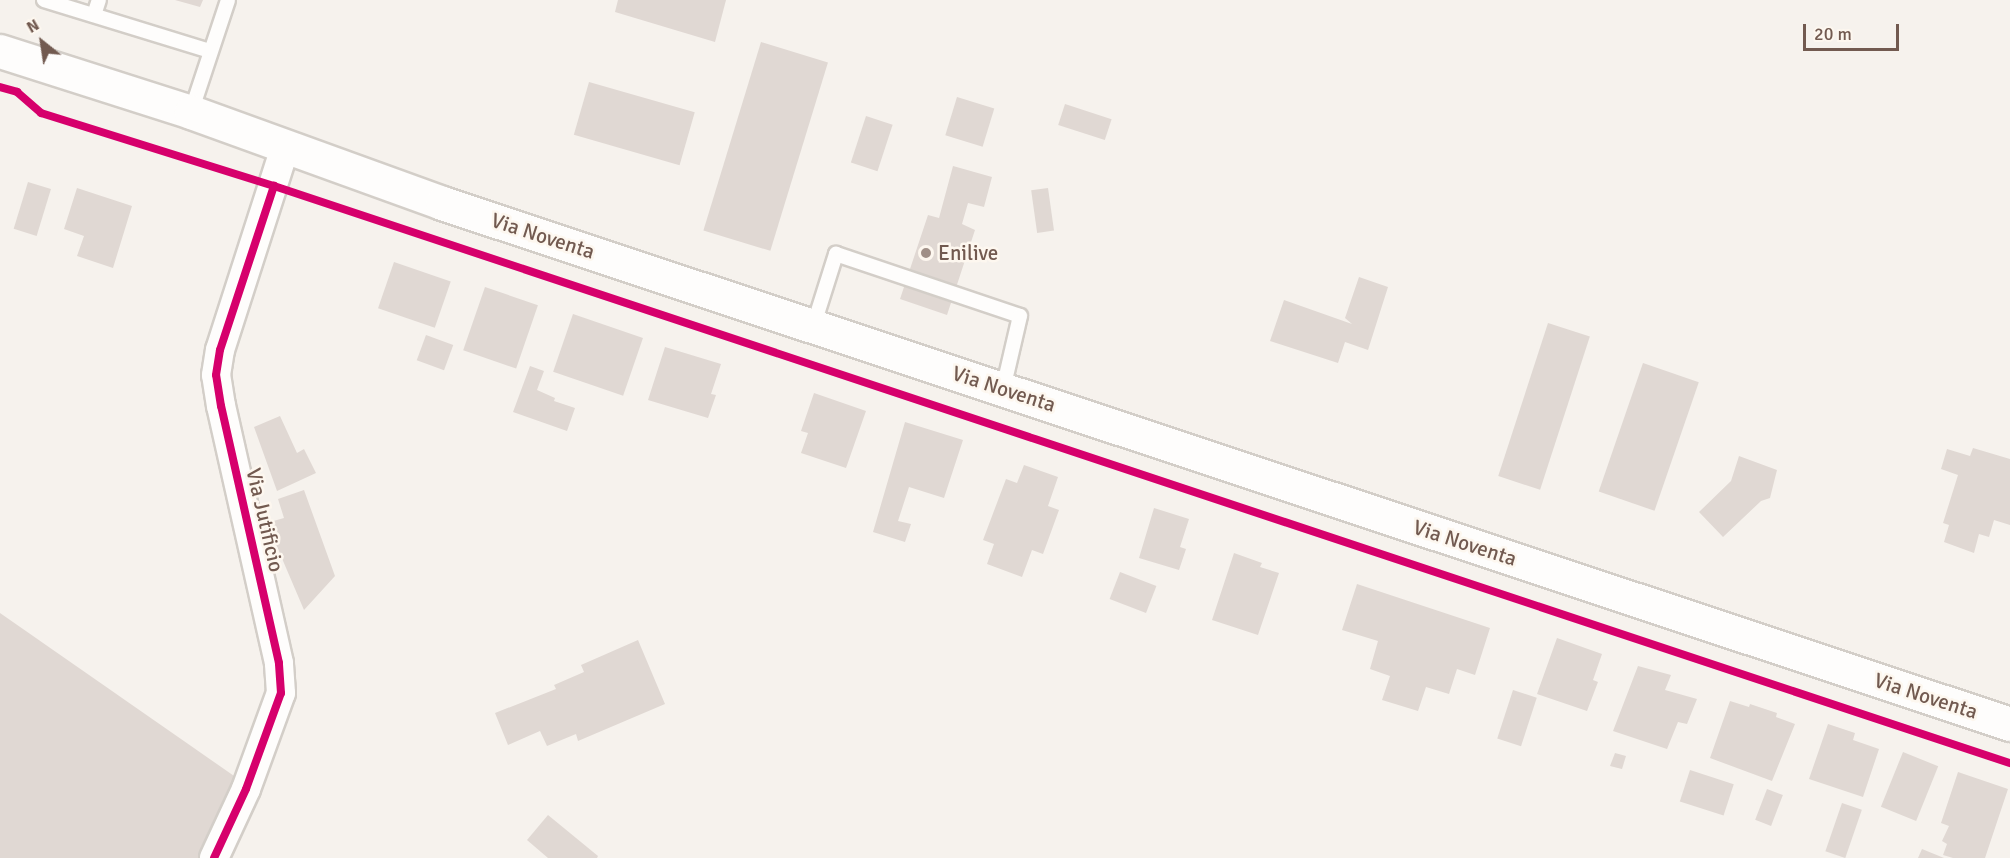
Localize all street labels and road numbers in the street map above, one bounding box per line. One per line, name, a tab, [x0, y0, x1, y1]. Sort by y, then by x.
street label: Via Noventa	[488, 207, 598, 265]
street label: Via Noventa	[949, 360, 1059, 418]
street label: Via Jutificio	[241, 466, 289, 574]
street label: Via Noventa	[1410, 514, 1520, 572]
street label: Via Noventa	[1871, 667, 1981, 725]

